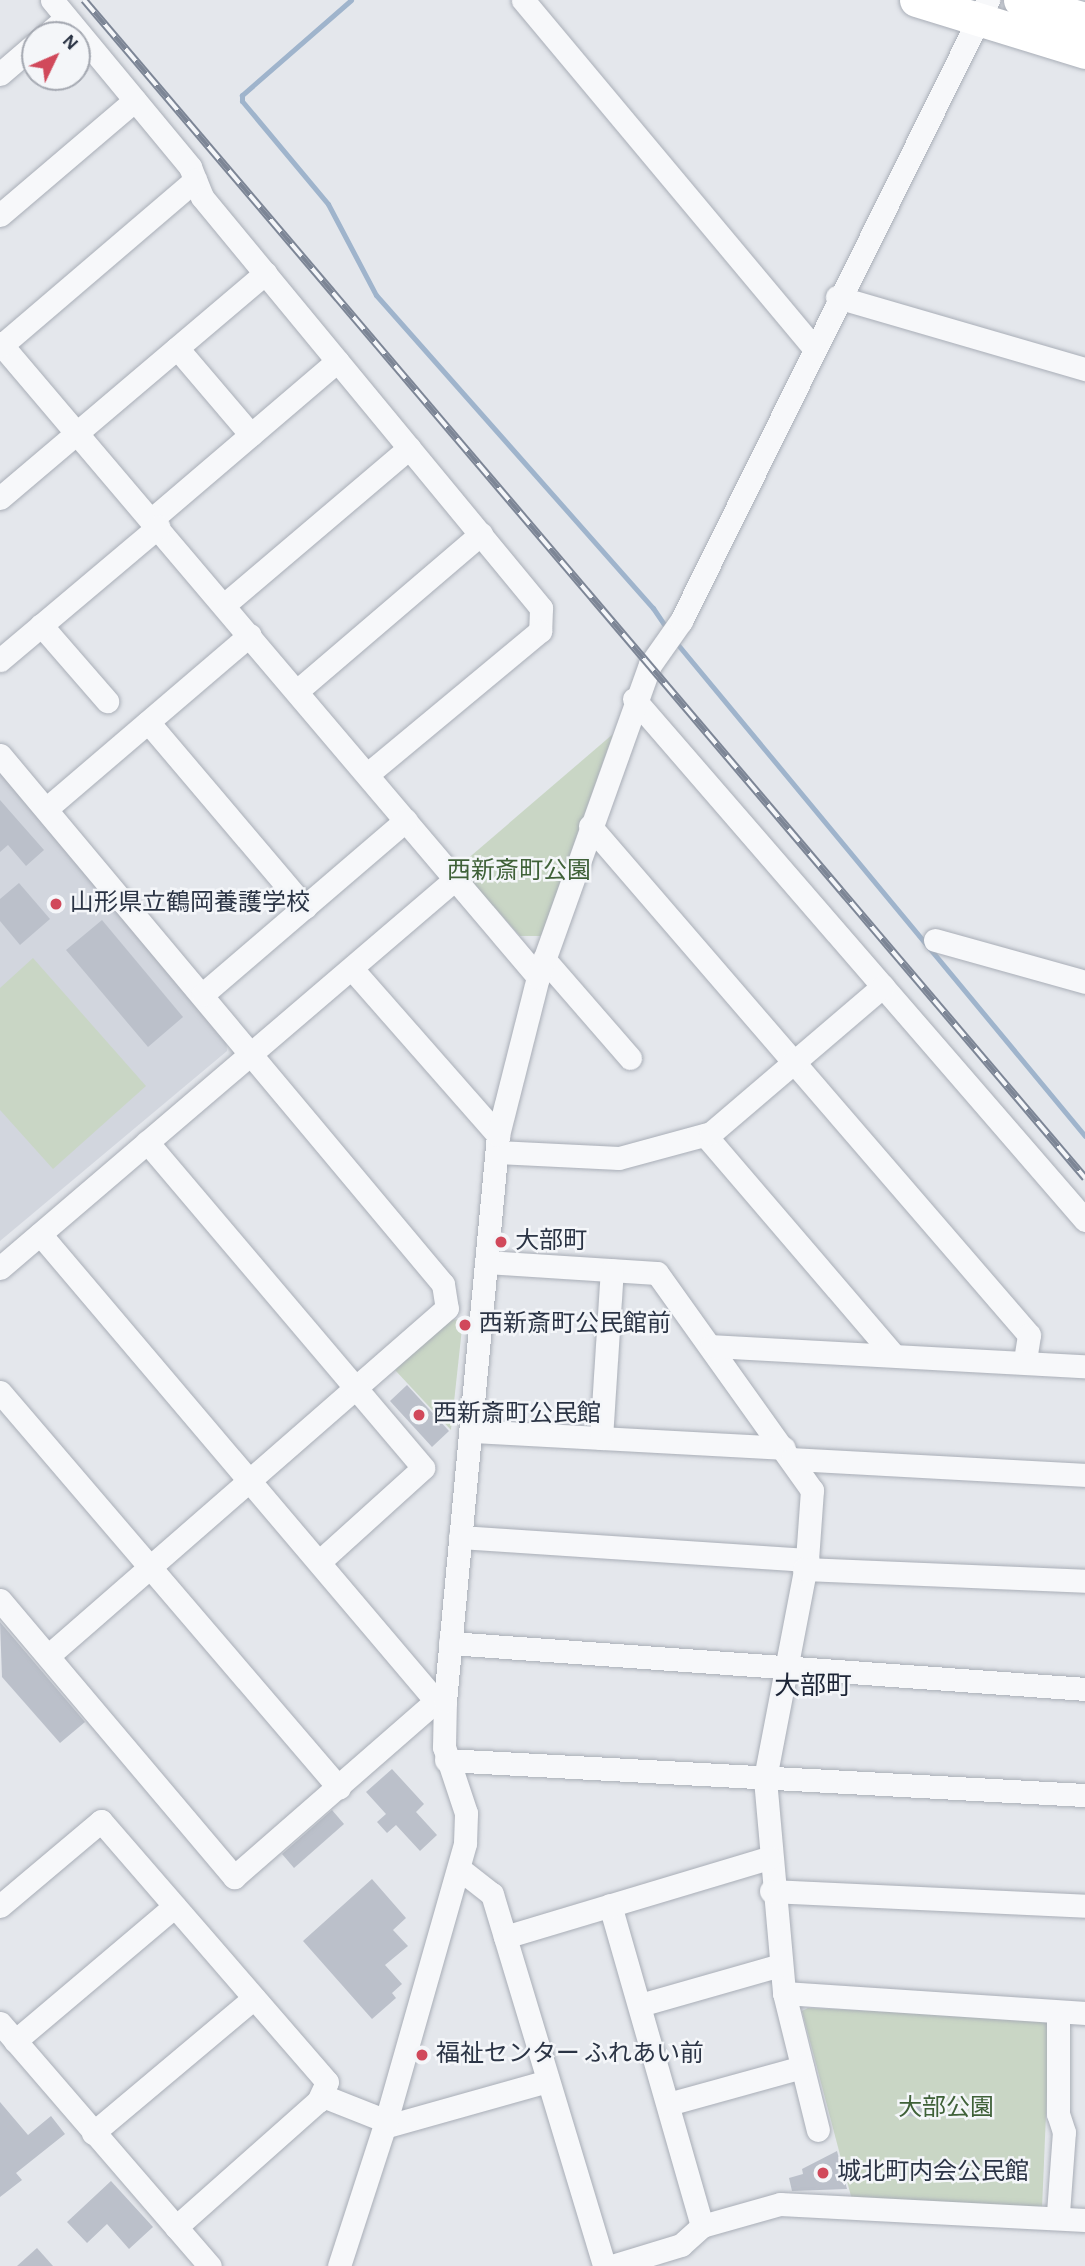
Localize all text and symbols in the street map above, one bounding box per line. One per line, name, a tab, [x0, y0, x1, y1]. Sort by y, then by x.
north arrow	[21, 21, 91, 91]
text: N	[59, 31, 81, 54]
park label: 西新斎町公園	[447, 858, 591, 886]
place label: 山形県立鶴岡養護学校	[70, 890, 310, 918]
marker: 山形県立鶴岡養護学校	[48, 896, 64, 912]
place label: 大部町	[515, 1228, 587, 1256]
marker: 大部町	[493, 1234, 509, 1250]
place label: 西新斎町公民館前	[479, 1311, 671, 1339]
marker: 西新斎町公民館前	[457, 1317, 473, 1333]
place label: 西新斎町公民館	[433, 1401, 601, 1429]
marker: 西新斎町公民館	[411, 1407, 427, 1423]
district label: 大部町	[774, 1671, 852, 1703]
place label: 福祉センター ふれあい前	[436, 2041, 704, 2069]
marker: 福祉センター ふれあい前	[414, 2047, 430, 2063]
park label: 大部公園	[898, 2095, 994, 2123]
place label: 城北町内会公民館	[837, 2159, 1029, 2187]
marker: 城北町内会公民館	[815, 2165, 831, 2181]

